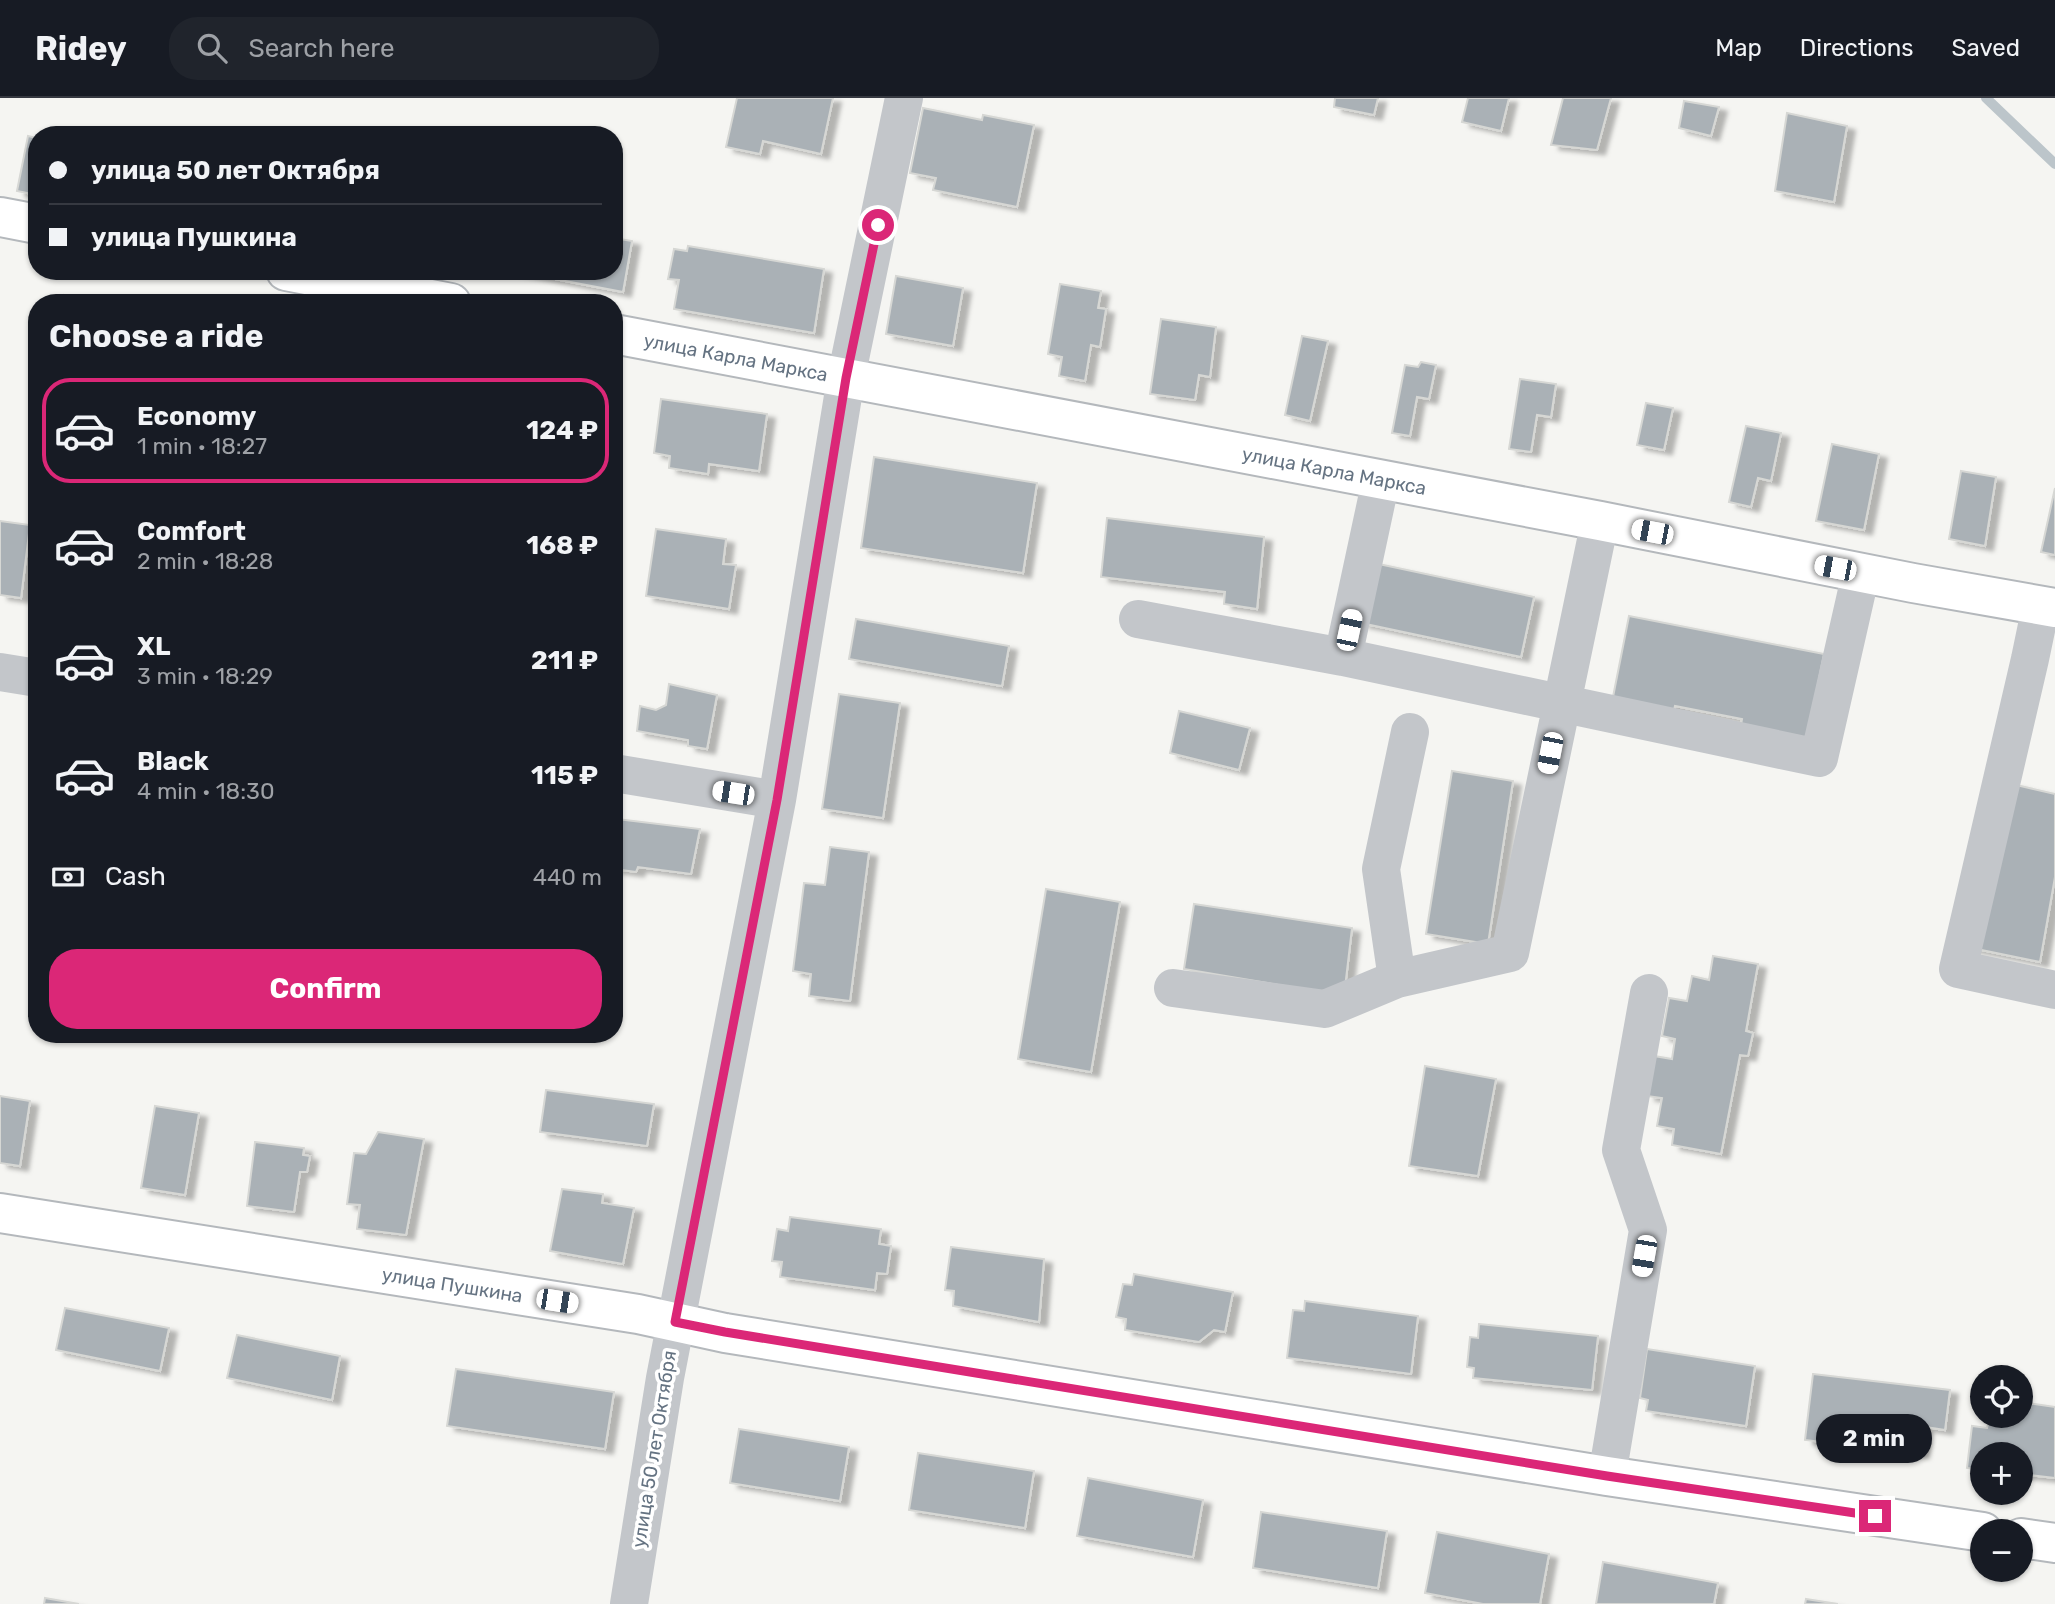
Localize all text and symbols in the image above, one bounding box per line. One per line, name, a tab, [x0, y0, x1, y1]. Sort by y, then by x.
search box	[169, 17, 659, 80]
text: Ridey	[35, 29, 127, 68]
icon: search	[193, 29, 231, 67]
text: Search here	[249, 33, 394, 64]
text: Map	[1715, 34, 1762, 62]
text: Directions	[1800, 34, 1913, 62]
text: Saved	[1951, 34, 2020, 62]
text: улица 50 лет Октября	[91, 155, 380, 186]
route start	[862, 209, 894, 241]
text: улица Пушкина	[91, 222, 297, 253]
text: Choose a ride	[49, 317, 263, 355]
street label: улица Карла Маркса	[642, 328, 830, 386]
icon: car	[53, 399, 116, 462]
text: Economy	[137, 401, 256, 432]
text: 124 ₽	[526, 415, 598, 446]
text: 1 min · 18:27	[137, 432, 267, 460]
street label: улица Карла Маркса	[1240, 442, 1428, 499]
icon: car	[53, 514, 116, 577]
text: Comfort	[137, 516, 246, 547]
car	[1630, 518, 1675, 546]
text: 168 ₽	[526, 530, 598, 561]
text: 2 min · 18:28	[137, 547, 273, 575]
car	[1813, 554, 1858, 582]
car	[1335, 607, 1364, 653]
icon: car	[53, 629, 116, 692]
text: XL	[137, 631, 170, 662]
text: 211 ₽	[531, 645, 598, 676]
text: 3 min · 18:29	[137, 662, 273, 690]
car	[1536, 730, 1565, 776]
icon: car	[53, 744, 116, 807]
text: Black	[137, 746, 209, 777]
text: 115 ₽	[531, 760, 598, 791]
text: 4 min · 18:30	[137, 777, 275, 805]
car	[711, 779, 756, 807]
icon: cash	[49, 858, 87, 896]
text: Cash	[105, 861, 166, 892]
text: 440 m	[533, 863, 602, 891]
button: Confirm	[49, 949, 602, 1029]
car	[1631, 1233, 1658, 1279]
street label: улица Пушкина	[380, 1262, 524, 1307]
car	[535, 1287, 580, 1315]
street label: улица 50 лет Октября	[627, 1349, 681, 1549]
map controls	[1970, 1365, 2033, 1582]
button: locate	[1970, 1365, 2033, 1428]
callout: 2 min	[1817, 1414, 1933, 1464]
text: 2 min	[1843, 1424, 1905, 1452]
button: +	[1970, 1442, 2033, 1505]
route end	[1859, 1500, 1891, 1532]
button: −	[1970, 1519, 2033, 1582]

